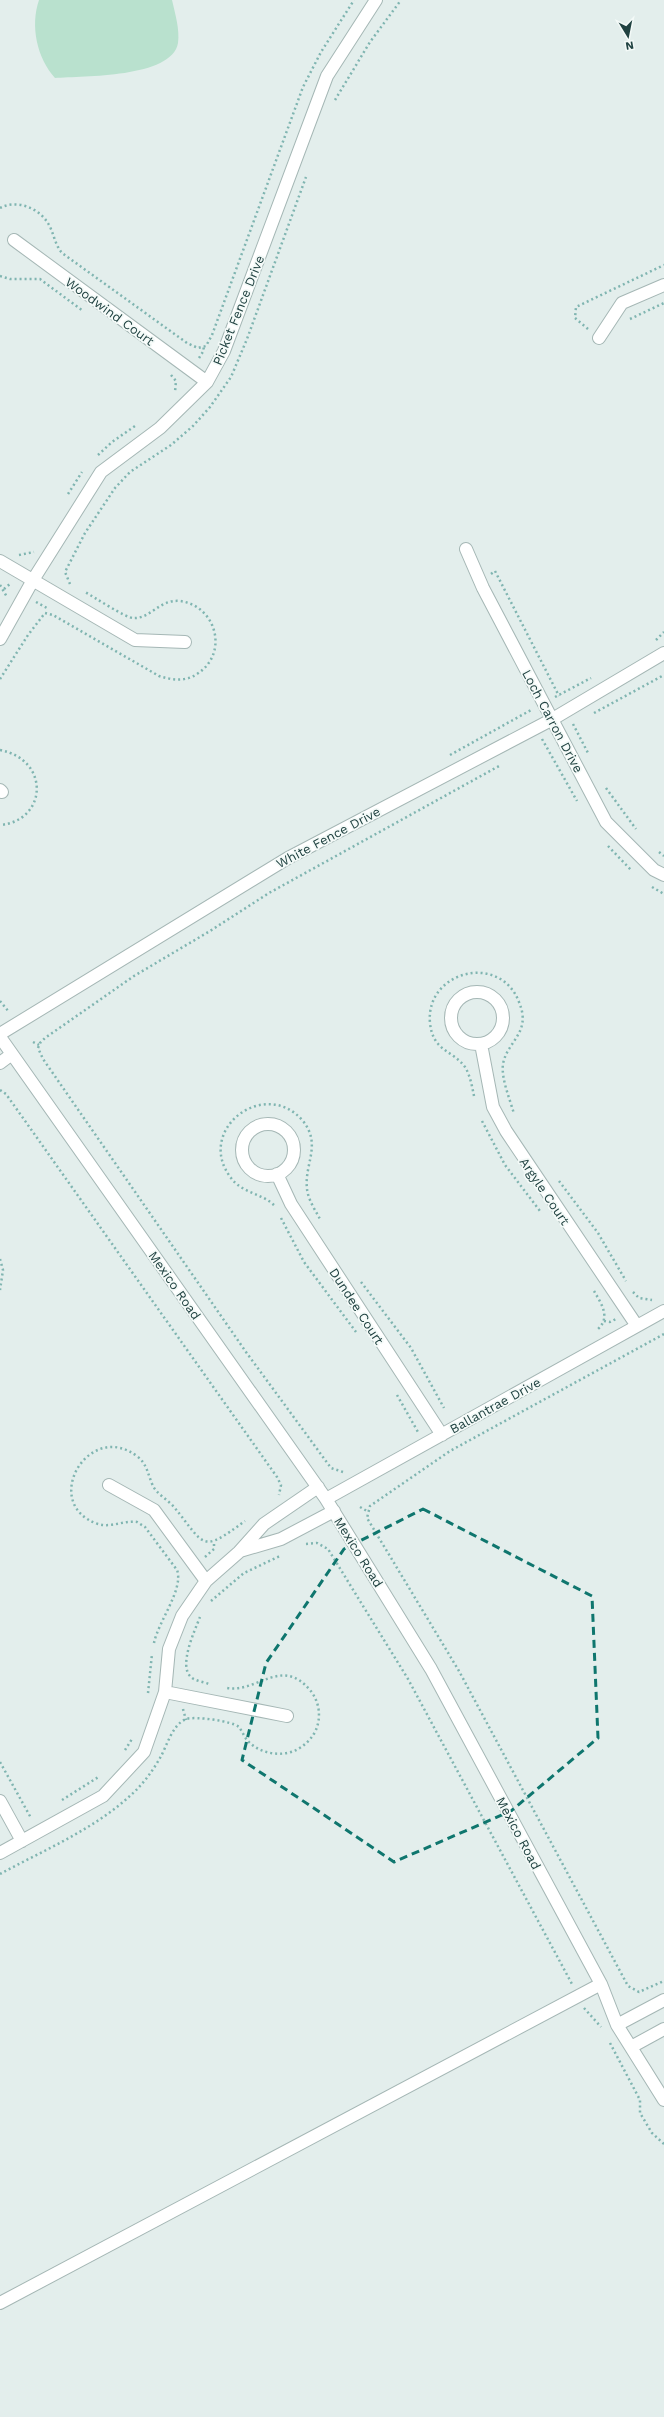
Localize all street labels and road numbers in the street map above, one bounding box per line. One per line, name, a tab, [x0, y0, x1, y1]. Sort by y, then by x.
street label: Picket Fence Drive	[210, 253, 267, 367]
street label: Woodwind Court	[62, 274, 157, 349]
street label: Loch Carron Drive	[519, 667, 586, 775]
street label: White Fence Drive	[274, 804, 383, 871]
street label: Argyle Court	[517, 1155, 573, 1228]
street label: Mexico Road	[146, 1248, 204, 1322]
street label: Dundee Court	[326, 1265, 387, 1348]
street label: Ballantrae Drive	[447, 1374, 543, 1437]
street label: Mexico Road	[331, 1514, 386, 1590]
street label: Mexico Road	[493, 1794, 544, 1872]

